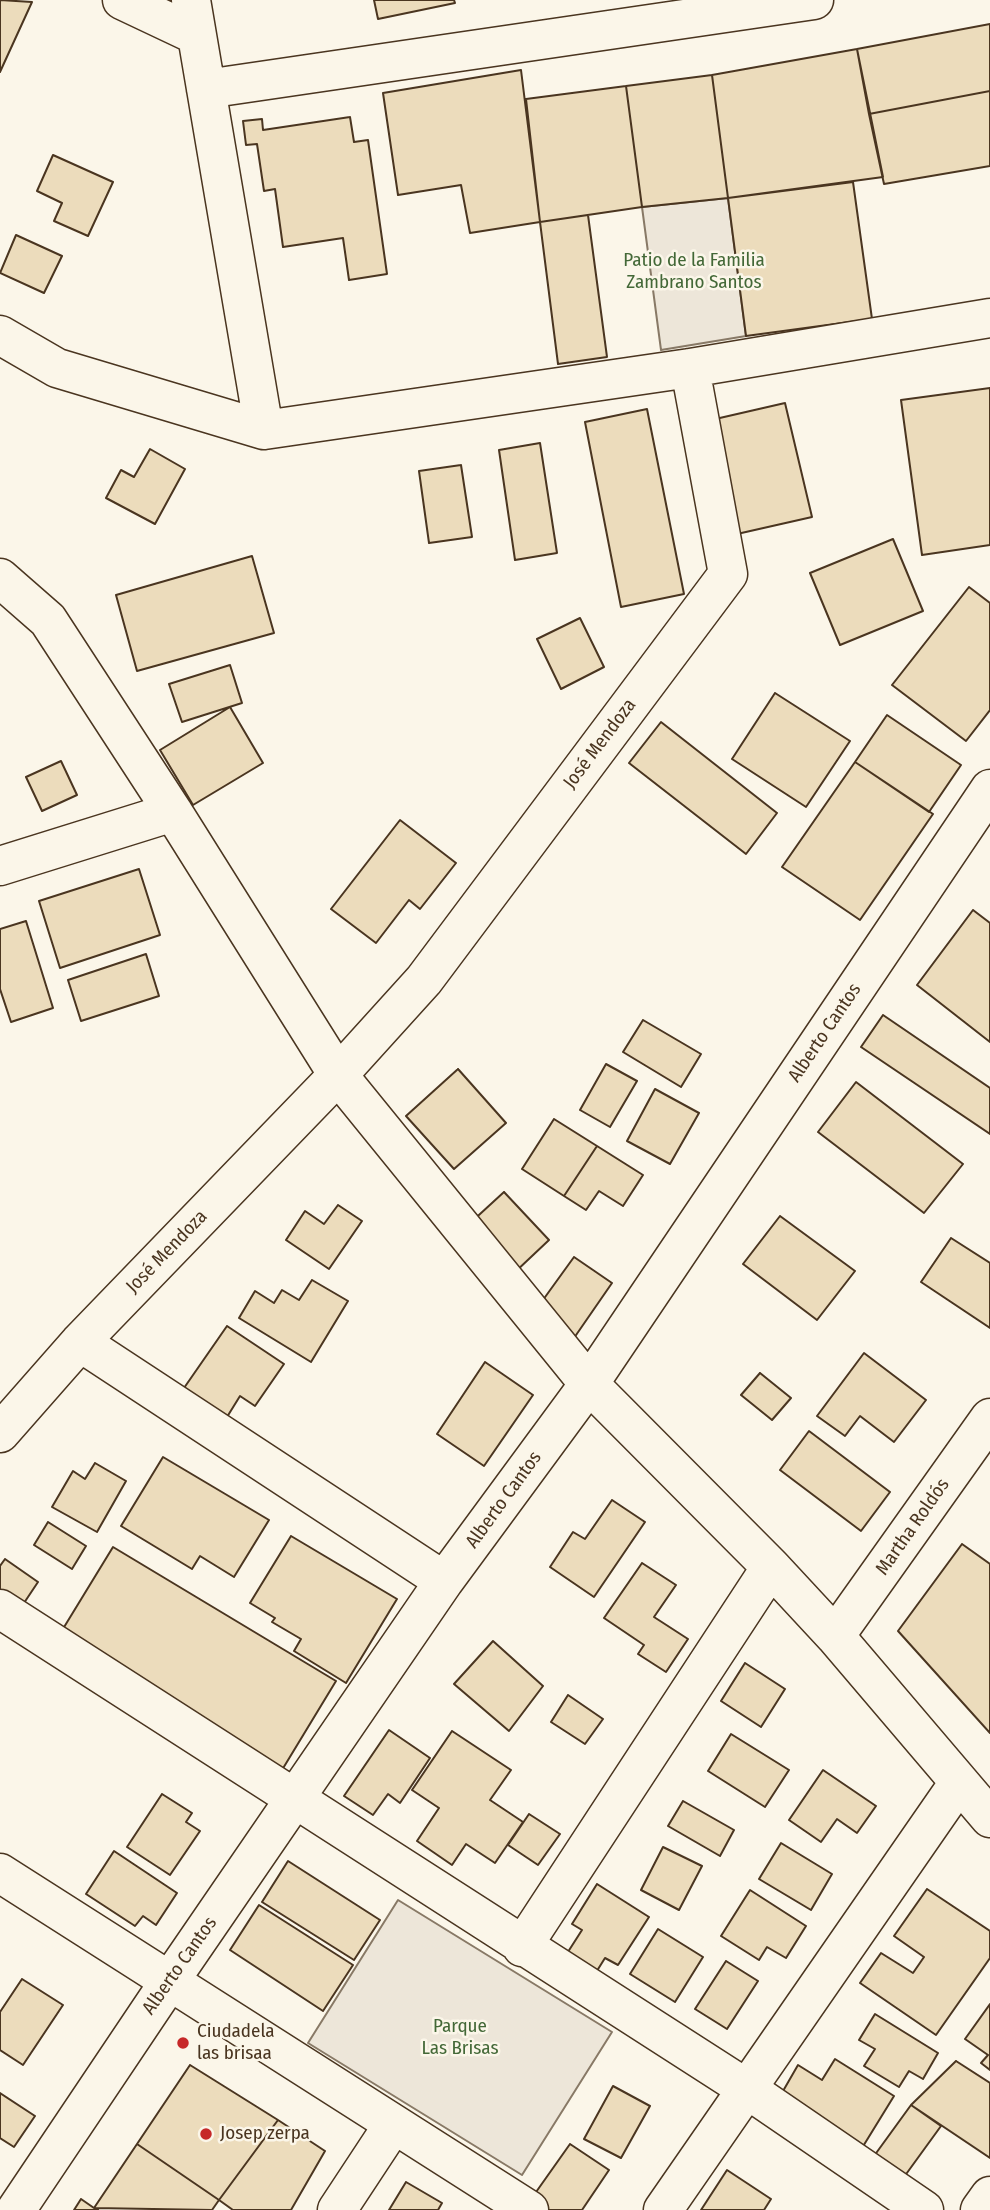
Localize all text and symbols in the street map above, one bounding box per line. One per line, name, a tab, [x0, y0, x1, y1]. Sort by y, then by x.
park label: Patio de la Familia Zambrano Santos	[623, 250, 765, 294]
street label: José Mendoza	[559, 695, 641, 793]
street label: Alberto Cantos	[784, 979, 866, 1087]
street label: José Mendoza	[122, 1206, 212, 1298]
street label: Alberto Cantos	[461, 1447, 547, 1553]
street label: Martha Roldós	[871, 1474, 955, 1580]
street label: Alberto Cantos	[138, 1913, 222, 2019]
park label: Parque Las Brisas	[421, 2016, 499, 2060]
place label: Ciudadela las brisaa	[197, 2021, 275, 2065]
marker: Ciudadela las brisaa	[175, 2035, 191, 2051]
place label: Josep zerpa	[220, 2123, 310, 2145]
marker: Josep zerpa	[198, 2126, 214, 2142]

